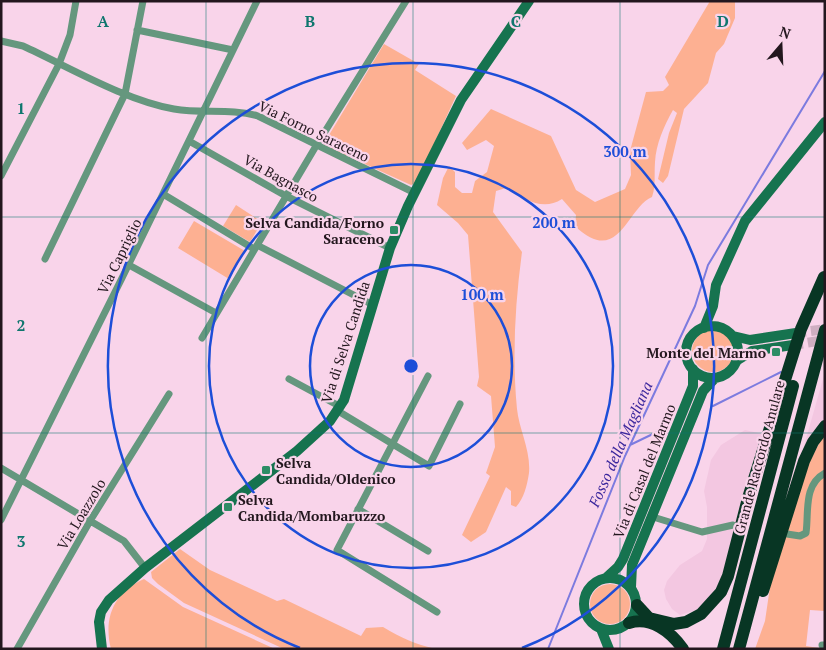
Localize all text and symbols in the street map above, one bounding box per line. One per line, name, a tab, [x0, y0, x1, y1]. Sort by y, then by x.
text: A	[97, 10, 109, 32]
text: B	[305, 10, 315, 32]
text: C	[511, 10, 521, 32]
text: D	[717, 10, 729, 32]
north arrow	[756, 20, 806, 70]
text: N	[777, 22, 794, 43]
street label: Via Forno Saraceno	[256, 96, 373, 166]
text: 1	[16, 97, 26, 119]
text: 300 m	[603, 141, 647, 161]
street label: Via Bagnasco	[240, 150, 322, 206]
text: 200 m	[532, 212, 576, 232]
place label: Selva Candida/Forno Saraceno	[245, 213, 384, 248]
street label: Via Capriglio	[93, 215, 145, 297]
marker: Selva Candida/Forno Saraceno	[388, 224, 400, 236]
street label: Via di Selva Candida	[316, 279, 374, 405]
text: 100 m	[460, 284, 504, 304]
text: 2	[16, 314, 26, 336]
place label: Monte del Marmo	[646, 343, 766, 362]
marker: Monte del Marmo	[770, 346, 782, 358]
centre of rings	[402, 357, 420, 375]
water label: Fosso della Magliana	[583, 378, 657, 511]
street label: Grande Raccordo Anulare	[729, 378, 789, 536]
street label: Via di Casal del Marmo	[608, 401, 680, 541]
place label: Selva Candida/Oldenico	[276, 453, 396, 488]
marker: Selva Candida/Oldenico	[260, 464, 272, 476]
street label: Via Loazzolo	[52, 475, 110, 553]
place label: Selva Candida/Mombaruzzo	[238, 490, 385, 525]
marker: Selva Candida/Mombaruzzo	[222, 501, 234, 513]
text: 3	[16, 530, 26, 552]

